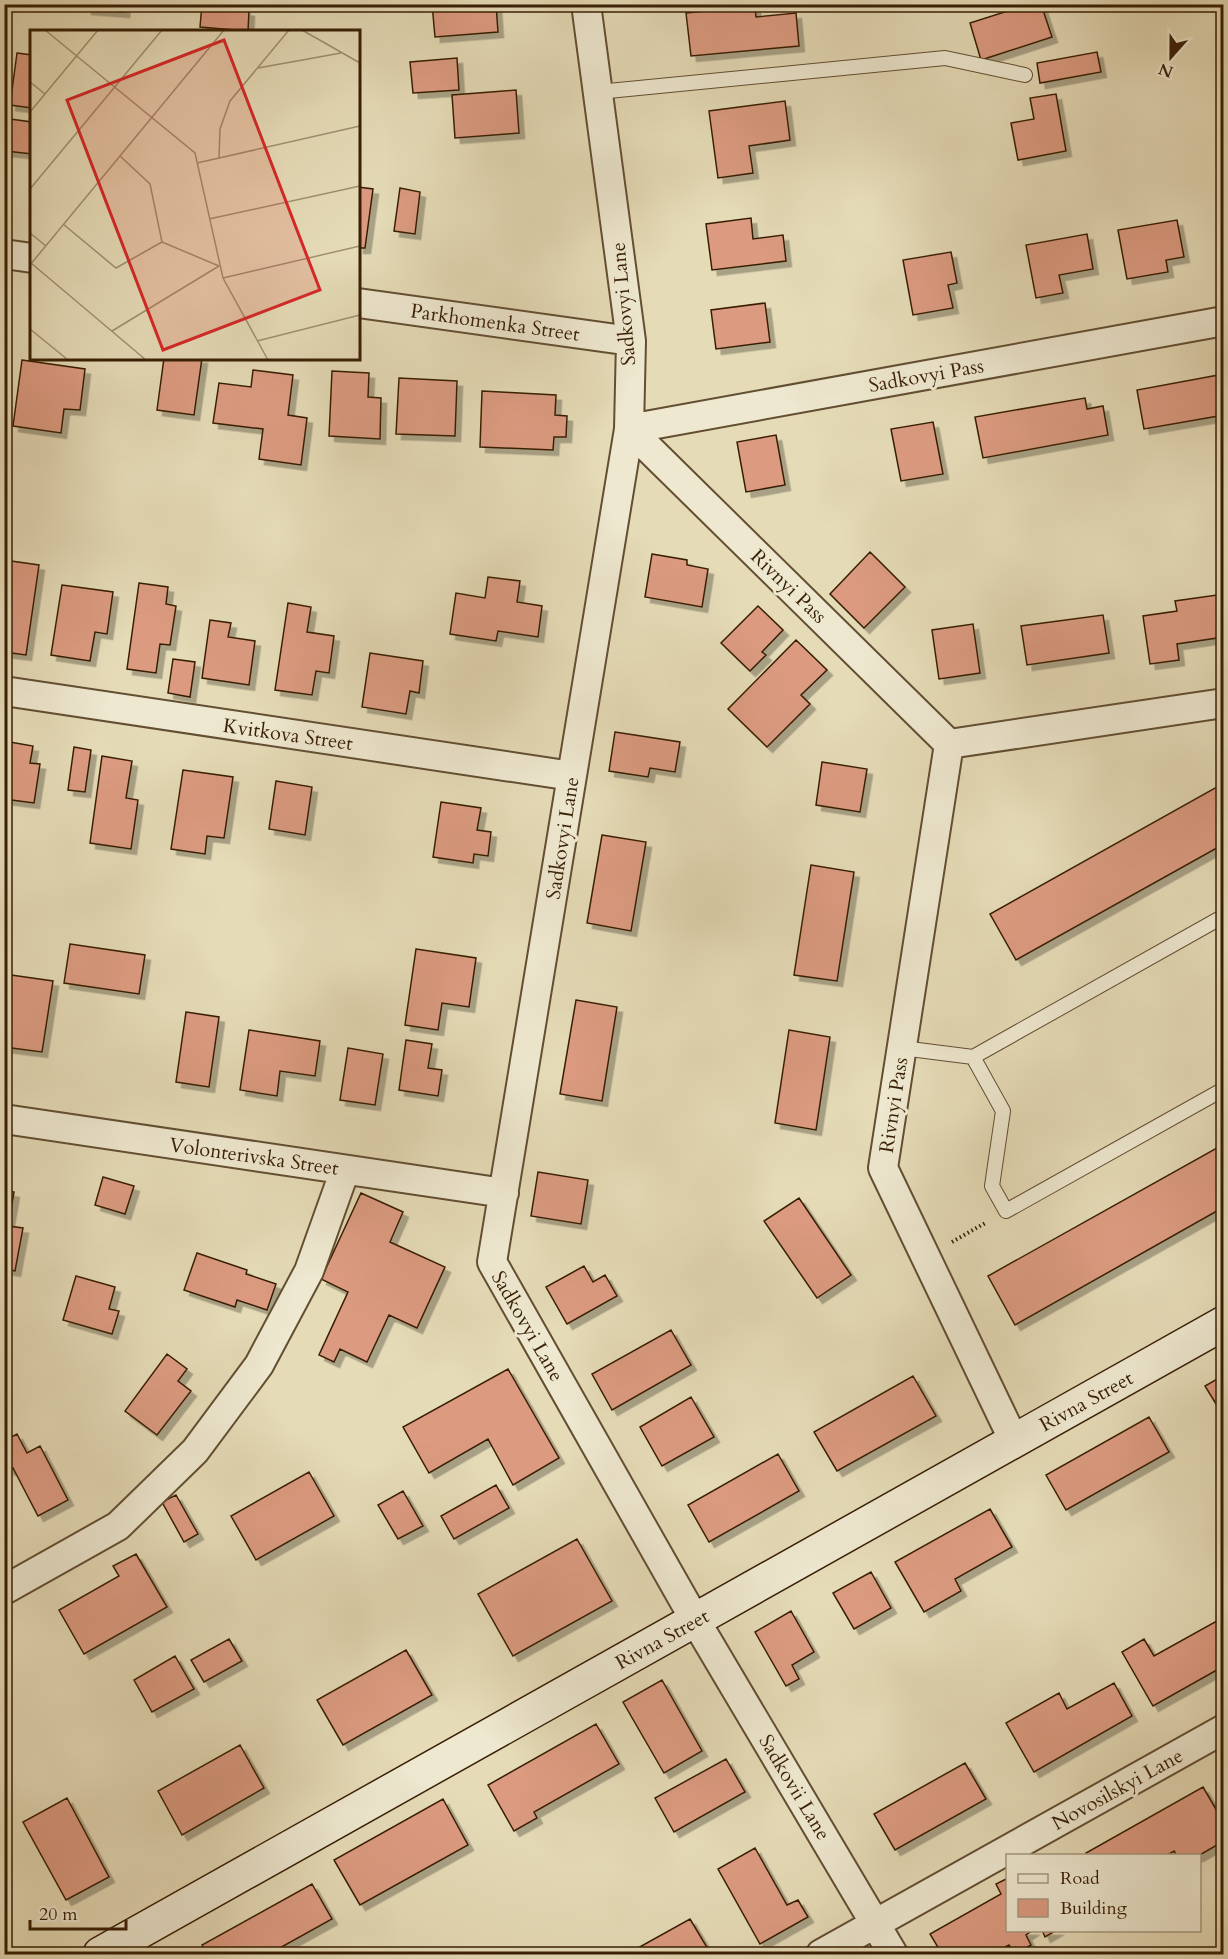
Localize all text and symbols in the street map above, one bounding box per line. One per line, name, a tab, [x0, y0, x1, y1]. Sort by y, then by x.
north arrow	[1141, 27, 1201, 87]
inset map	[30, 30, 360, 360]
text: N	[1155, 57, 1176, 83]
street label: Sadkovyi Lane	[605, 241, 642, 367]
street label: Parkhomenka Street	[409, 297, 582, 348]
street label: Sadkovyi Pass	[866, 352, 986, 399]
street label: Rivnyi Pass	[745, 543, 833, 630]
street label: Kvitkova Street	[221, 712, 355, 757]
street label: Sadkovyi Lane	[539, 775, 586, 901]
street label: Rivnyi Pass	[873, 1055, 914, 1155]
street label: Volonterivska Street	[168, 1131, 341, 1182]
street label: Sadkovyi Lane	[485, 1266, 570, 1387]
street label: Rivna Street	[1035, 1364, 1138, 1438]
street label: Rivna Street	[611, 1602, 714, 1676]
street label: Sadkovii Lane	[752, 1729, 837, 1845]
street label: Novosilskyi Lane	[1047, 1742, 1188, 1837]
legend	[1006, 1854, 1201, 1932]
text: Road	[1060, 1866, 1100, 1891]
scale bar	[30, 1893, 126, 1931]
text: Building	[1060, 1896, 1128, 1921]
text: 20 m	[39, 1902, 78, 1927]

